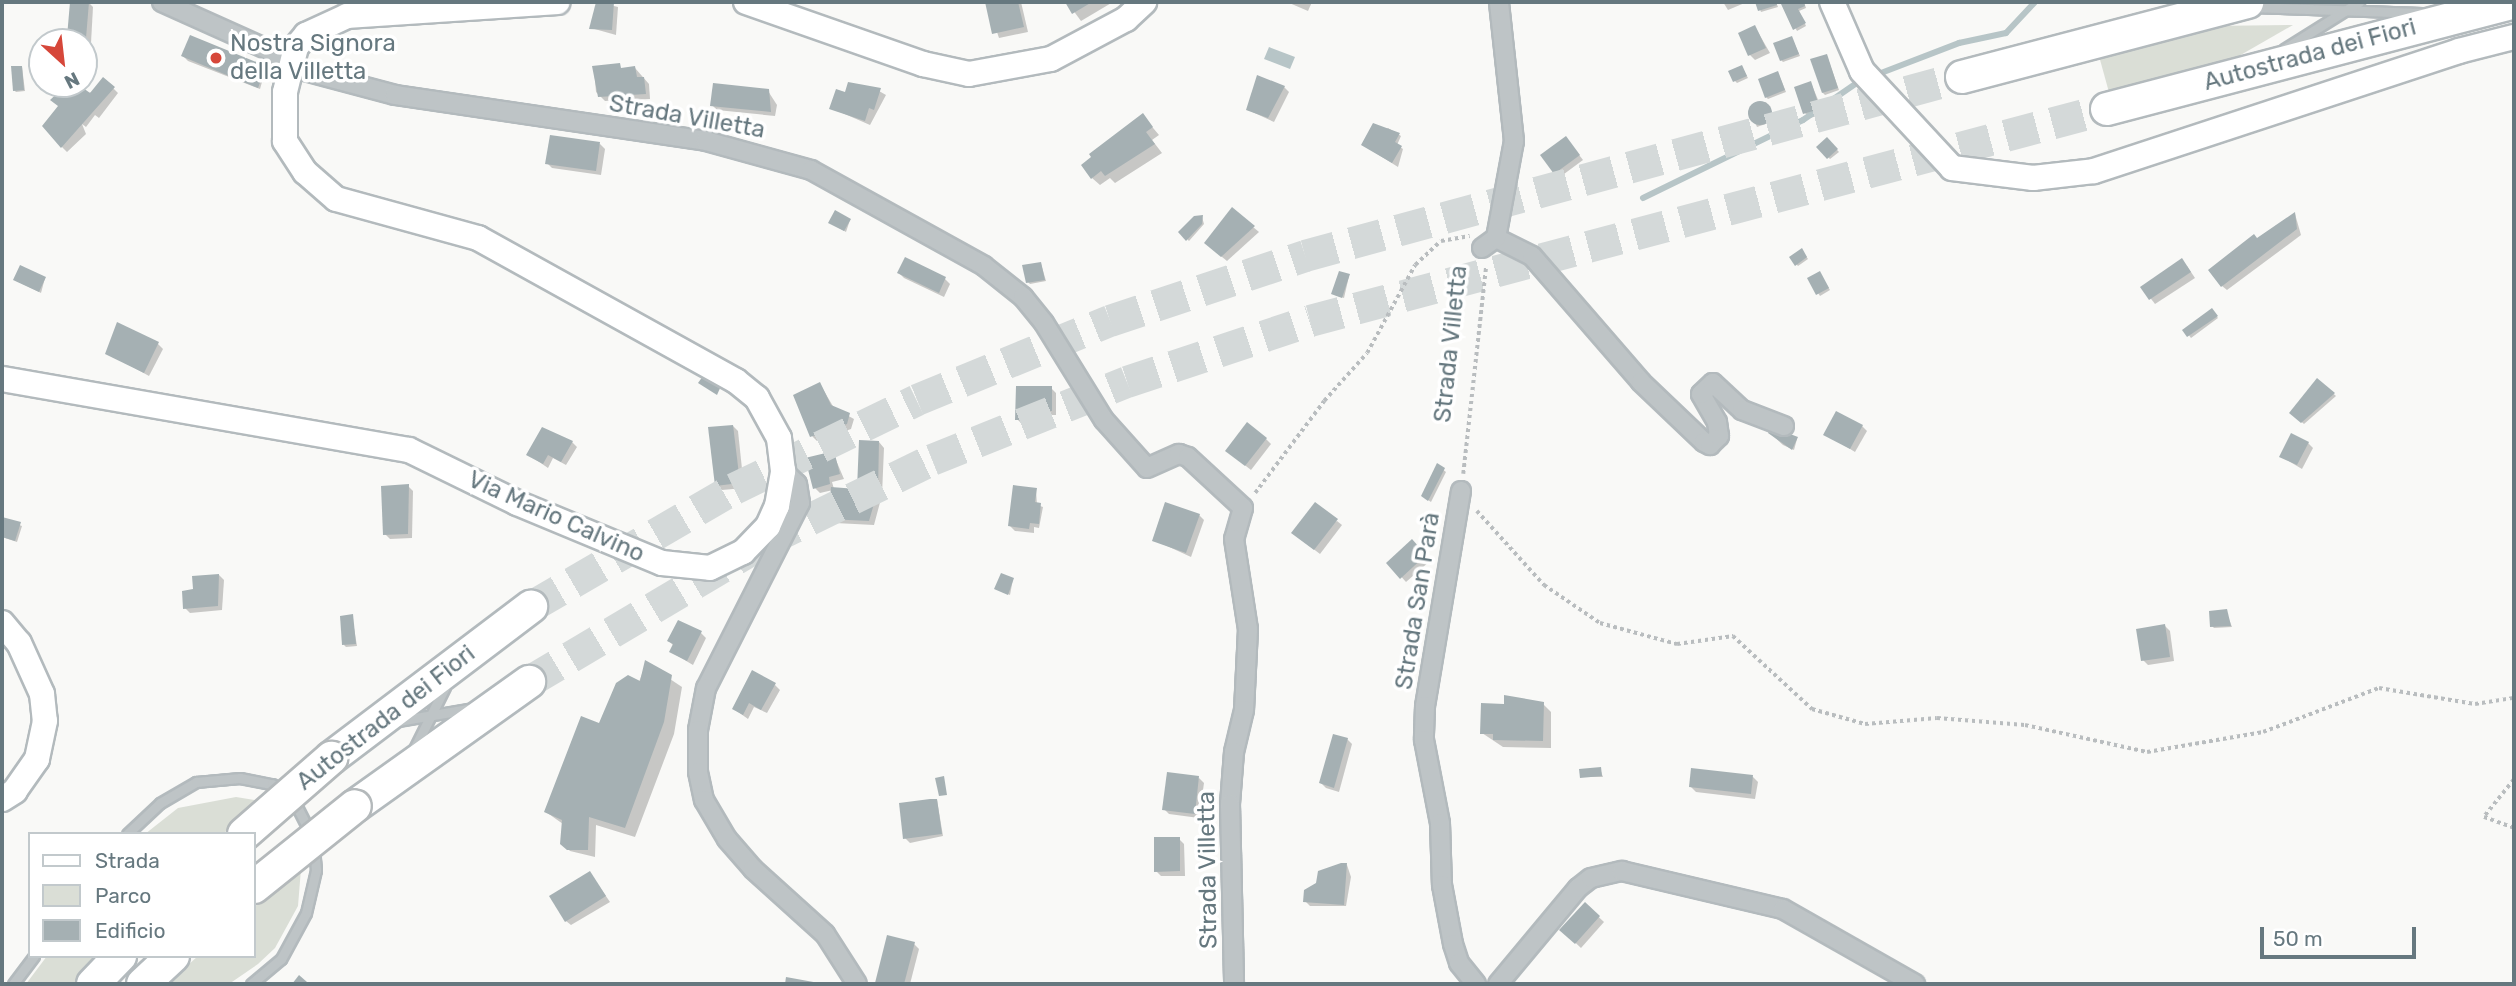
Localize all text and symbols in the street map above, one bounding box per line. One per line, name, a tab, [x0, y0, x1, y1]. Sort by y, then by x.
street label: Autostrada dei Fiori	[2201, 13, 2419, 97]
north arrow	[28, 28, 98, 98]
place label: Nostra Signora della Villetta	[230, 30, 396, 86]
marker: Nostra Signora della Villetta	[208, 50, 224, 66]
text: N	[61, 67, 83, 94]
street label: Strada Villetta	[607, 89, 767, 145]
street label: Strada Villetta	[1428, 264, 1474, 424]
street label: Via Mario Calvino	[463, 465, 649, 569]
street label: Strada San Parà	[1390, 510, 1446, 692]
street label: Autostrada dei Fiori	[291, 639, 481, 797]
street label: Strada Villetta	[1192, 791, 1224, 949]
legend	[28, 832, 256, 958]
text: Strada	[95, 848, 160, 873]
text: Parco	[95, 883, 151, 908]
scale bar	[2264, 912, 2420, 956]
text: Edificio	[95, 918, 165, 943]
text: 50 m	[2273, 926, 2323, 951]

